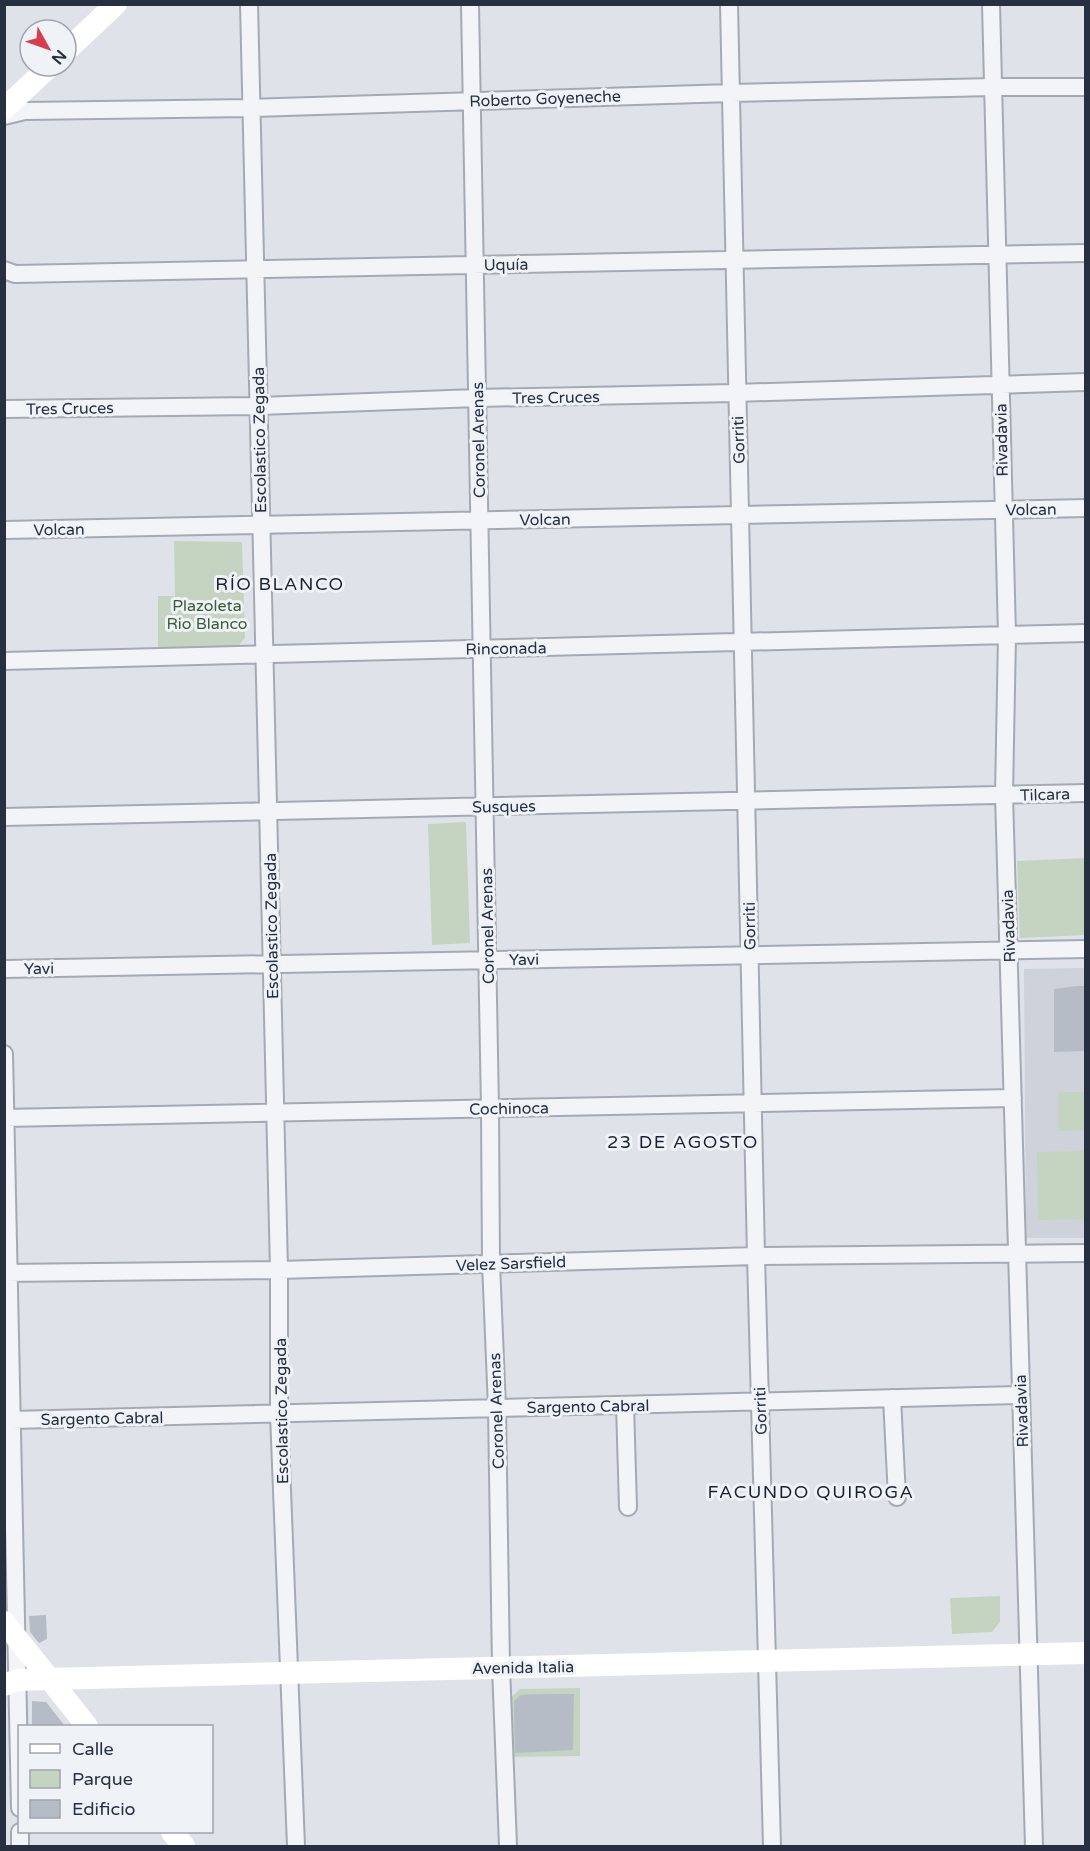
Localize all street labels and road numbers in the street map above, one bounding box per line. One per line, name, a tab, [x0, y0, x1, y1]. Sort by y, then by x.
street label: Roberto Goyeneche	[469, 86, 621, 112]
street label: Uquía	[484, 255, 529, 275]
street label: Escolastico Zegada	[249, 367, 271, 513]
street label: Coronel Arenas	[468, 382, 490, 498]
street label: Tres Cruces	[512, 387, 600, 409]
street label: Tres Cruces	[26, 398, 114, 420]
street label: Rivadavia	[991, 403, 1013, 477]
street label: Gorriti	[728, 416, 750, 464]
street label: Volcan	[1005, 500, 1057, 520]
street label: Volcan	[519, 510, 571, 530]
street label: Volcan	[33, 520, 85, 540]
street label: Rinconada	[465, 638, 547, 660]
street label: Tilcara	[1020, 784, 1070, 806]
street label: Susques	[472, 796, 536, 818]
street label: Escolastico Zegada	[261, 853, 283, 999]
street label: Coronel Arenas	[477, 868, 499, 984]
street label: Rivadavia	[998, 889, 1020, 963]
street label: Gorriti	[740, 902, 760, 950]
street label: Yavi	[509, 950, 539, 970]
street label: Yavi	[24, 959, 54, 979]
street label: Cochinoca	[469, 1098, 549, 1120]
street label: Velez Sarsfield	[456, 1252, 567, 1276]
street label: Escolastico Zegada	[271, 1338, 293, 1484]
street label: Coronel Arenas	[485, 1352, 509, 1469]
street label: Rivadavia	[1011, 1374, 1033, 1448]
street label: Gorriti	[750, 1387, 772, 1435]
street label: Sargento Cabral	[527, 1396, 650, 1418]
street label: Sargento Cabral	[41, 1408, 164, 1430]
street label: Avenida Italia	[472, 1657, 574, 1679]

